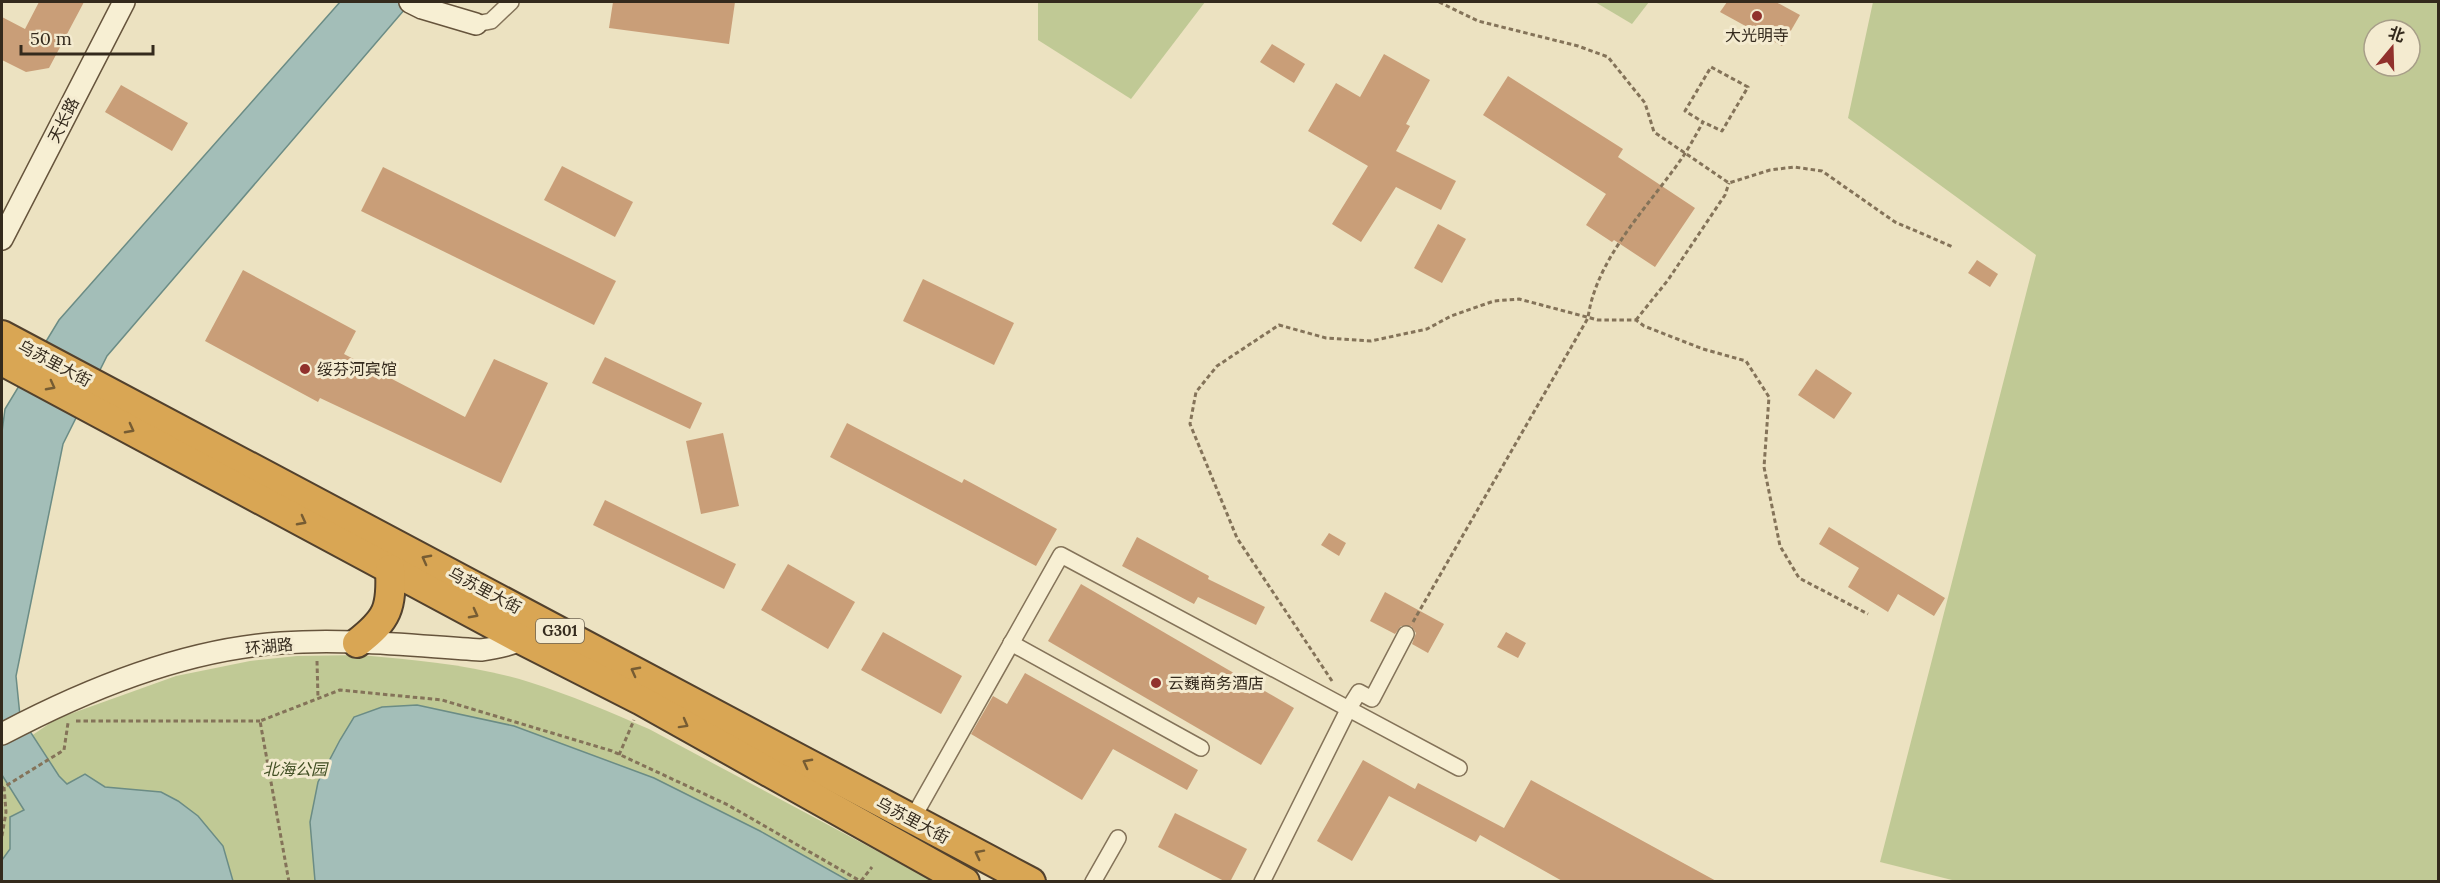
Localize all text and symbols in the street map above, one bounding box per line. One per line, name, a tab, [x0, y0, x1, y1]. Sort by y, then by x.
marker: 大光明寺	[1750, 9, 1764, 23]
scale bar	[21, 18, 153, 56]
north arrow	[2362, 18, 2422, 78]
text: 北	[2386, 22, 2408, 46]
place label: 大光明寺	[1725, 25, 1789, 45]
text: 50 m	[30, 27, 72, 50]
street label: 天长路	[43, 94, 83, 146]
street label: 乌苏里大街	[15, 335, 95, 391]
place label: 绥芬河宾馆	[317, 359, 397, 379]
marker: 绥芬河宾馆	[298, 362, 312, 376]
one-way arrow	[45, 379, 55, 390]
one-way arrow	[124, 422, 135, 433]
one-way arrow	[296, 514, 306, 525]
one-way arrow	[421, 555, 432, 566]
street label: 乌苏里大街	[445, 562, 525, 618]
one-way arrow	[468, 607, 478, 618]
road number: G301	[536, 619, 584, 643]
street label: 环湖路	[244, 634, 294, 658]
one-way arrow	[631, 667, 641, 678]
place label: 云巍商务酒店	[1168, 673, 1264, 693]
marker: 云巍商务酒店	[1149, 676, 1163, 690]
one-way arrow	[677, 717, 688, 728]
park label: 北海公园	[263, 759, 329, 779]
one-way arrow	[802, 759, 813, 770]
street label: 乌苏里大街	[873, 792, 953, 848]
one-way arrow	[974, 850, 985, 862]

